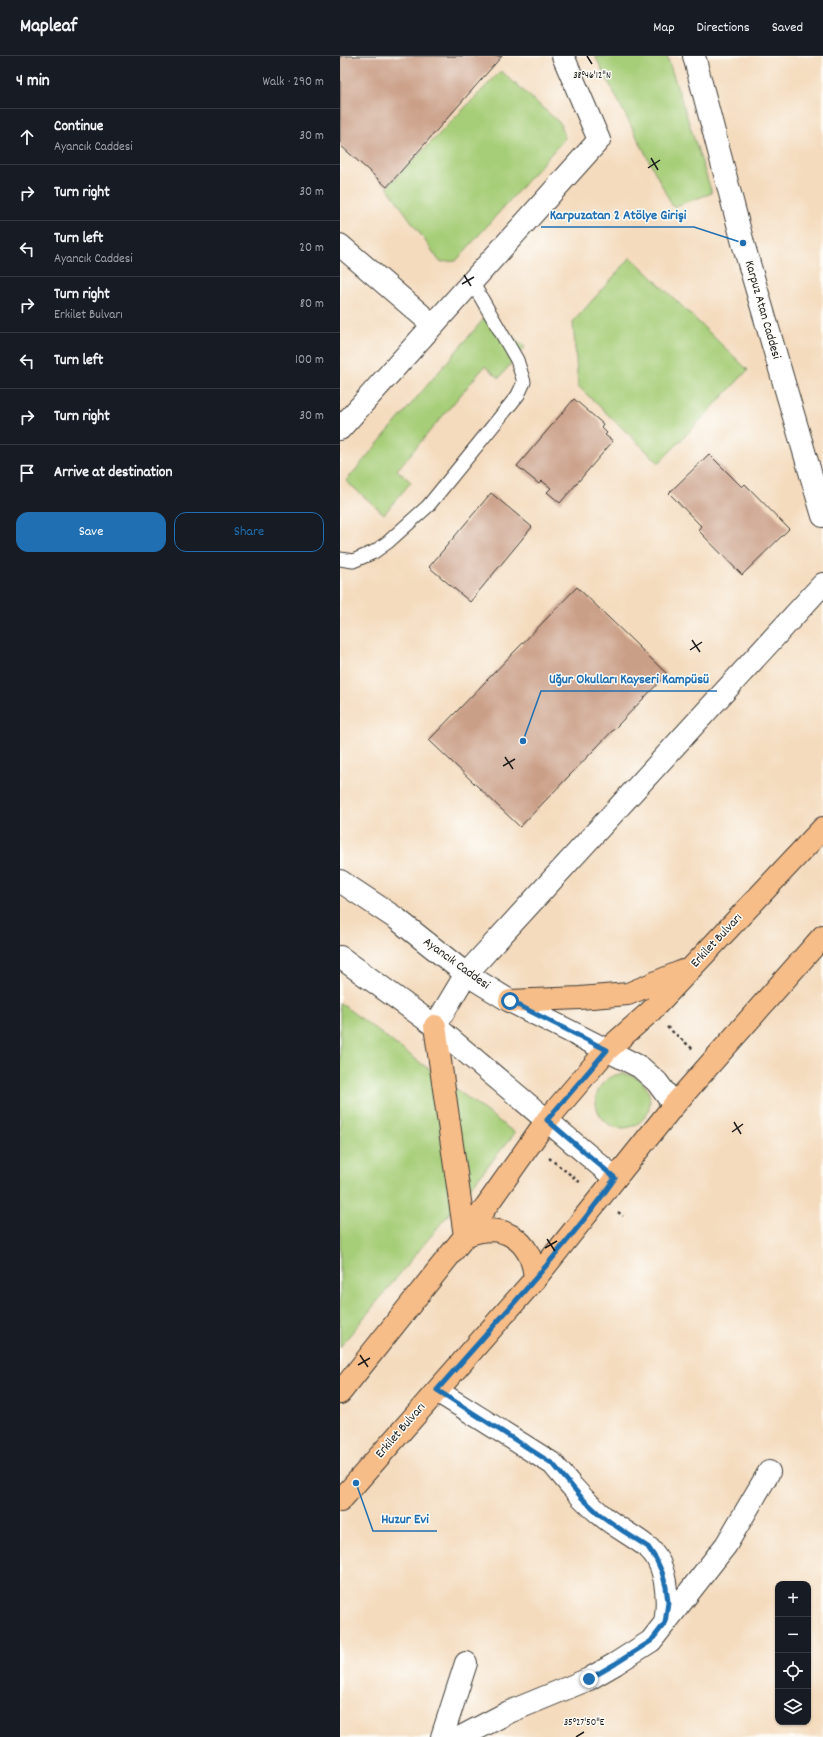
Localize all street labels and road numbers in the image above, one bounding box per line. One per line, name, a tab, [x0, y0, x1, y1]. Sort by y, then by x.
street label: Karpuz Atan Caddesi	[739, 258, 785, 362]
street label: Erkilet Bulvarı	[687, 909, 747, 973]
street label: Ayancık Caddesi	[419, 933, 494, 995]
street label: Erkilet Bulvarı	[371, 1399, 431, 1463]

